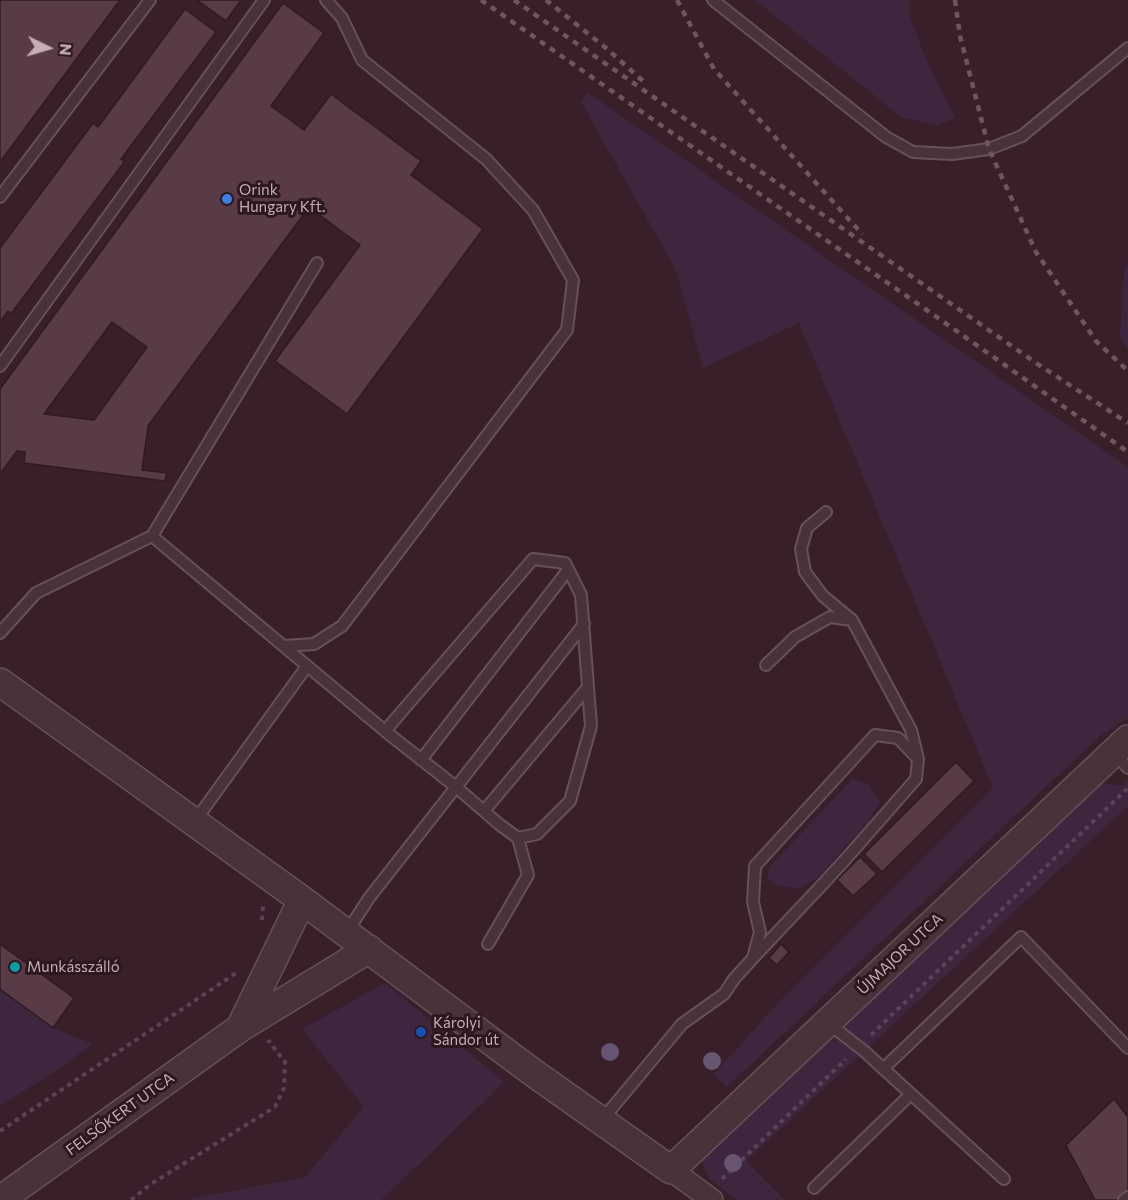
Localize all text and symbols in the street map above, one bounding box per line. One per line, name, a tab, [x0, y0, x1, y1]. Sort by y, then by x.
north arrow	[18, 18, 78, 78]
text: N	[56, 43, 76, 56]
place label: Orink Hungary Kft.	[239, 181, 325, 216]
marker: Orink Hungary Kft.	[220, 192, 234, 206]
street label: ÚJMAJOR UTCA	[854, 910, 946, 998]
place label: Munkásszálló	[27, 958, 120, 976]
marker: Munkásszálló	[8, 960, 22, 974]
place label: Károlyi Sándor út	[433, 1014, 499, 1049]
marker: Károlyi Sándor út	[414, 1025, 428, 1039]
street label: FELSŐKERT UTCA	[62, 1069, 178, 1159]

